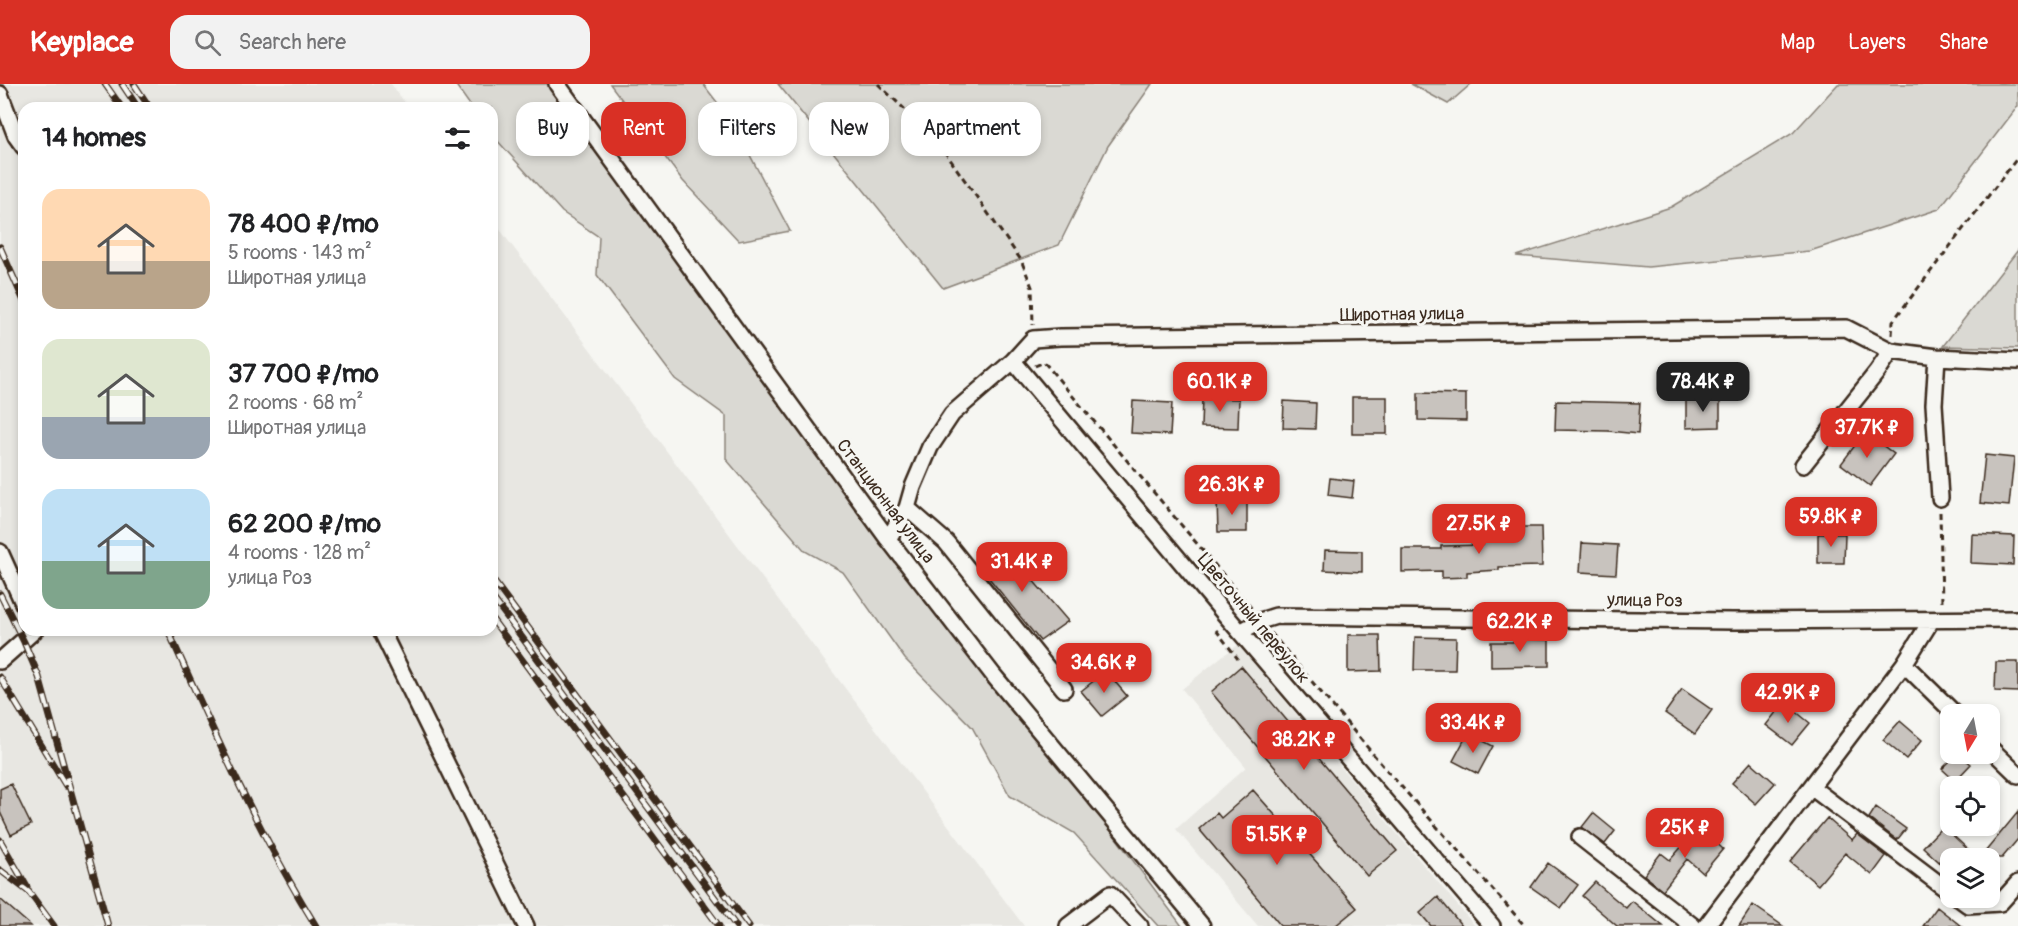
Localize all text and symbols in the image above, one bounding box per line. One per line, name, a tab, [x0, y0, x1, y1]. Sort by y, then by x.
search box	[170, 15, 590, 69]
text: Keyplace	[30, 25, 134, 60]
icon: search	[191, 26, 224, 59]
text: Search here	[239, 28, 346, 56]
text: Map	[1780, 29, 1815, 56]
text: Layers	[1848, 29, 1906, 56]
text: Share	[1939, 29, 1988, 56]
chip: Buy	[516, 102, 589, 156]
chip: Rent	[601, 102, 686, 156]
chip: Filters	[698, 102, 797, 156]
chip: New	[809, 102, 889, 156]
chip: Apartment	[901, 102, 1041, 156]
text: 14 homes	[42, 122, 146, 154]
icon: filters	[441, 122, 474, 155]
text: 78 400 ₽/mo	[228, 208, 379, 240]
icon: home	[90, 213, 162, 285]
text: 5 rooms · 143 m²	[228, 240, 372, 265]
text: Широтная улица	[228, 265, 366, 290]
street label: Широтная улица	[1340, 302, 1464, 327]
text: 37 700 ₽/mo	[228, 358, 379, 390]
pin: 60.1K ₽	[1165, 362, 1275, 413]
pin: 78.4K ₽	[1648, 362, 1758, 413]
icon: home	[90, 363, 162, 435]
text: 60.1K ₽	[1187, 369, 1253, 394]
text: 78.4K ₽	[1670, 369, 1736, 394]
text: 2 rooms · 68 m²	[228, 390, 363, 415]
pin: 37.7K ₽	[1812, 408, 1922, 459]
text: Широтная улица	[228, 415, 366, 440]
text: 37.7K ₽	[1834, 415, 1900, 440]
street label: Станционная улица	[831, 434, 940, 568]
pin: 26.3K ₽	[1177, 465, 1287, 516]
text: 26.3K ₽	[1199, 472, 1265, 497]
pin: 59.8K ₽	[1776, 497, 1886, 548]
pin: 27.5K ₽	[1424, 504, 1534, 555]
text: 59.8K ₽	[1799, 504, 1863, 529]
text: 62 200 ₽/mo	[228, 508, 381, 540]
text: 27.5K ₽	[1446, 511, 1512, 536]
icon: home	[90, 513, 162, 585]
text: 4 rooms · 128 m²	[228, 540, 371, 565]
pin: 31.4K ₽	[967, 542, 1077, 593]
text: 31.4K ₽	[990, 549, 1054, 574]
street label: Цветочный переулок	[1192, 549, 1315, 688]
text: улица Роз	[228, 565, 312, 590]
street label: улица Роз	[1606, 588, 1683, 613]
pin: 62.2K ₽	[1465, 602, 1575, 653]
text: 62.2K ₽	[1487, 609, 1553, 634]
pin: 34.6K ₽	[1049, 643, 1159, 694]
text: 34.6K ₽	[1070, 650, 1138, 675]
pin: 42.9K ₽	[1733, 673, 1843, 724]
text: 42.9K ₽	[1755, 680, 1821, 705]
pin: 33.4K ₽	[1418, 703, 1528, 754]
north arrow	[1940, 704, 2000, 764]
map controls	[1940, 704, 2000, 908]
text: 33.4K ₽	[1440, 710, 1506, 735]
pin: 38.2K ₽	[1249, 720, 1359, 771]
text: 38.2K ₽	[1271, 727, 1337, 752]
button: locate	[1940, 776, 2000, 836]
pin: 25K ₽	[1643, 808, 1727, 859]
pin: 51.5K ₽	[1222, 815, 1332, 866]
text: 25K ₽	[1660, 815, 1710, 840]
text: 51.5K ₽	[1246, 822, 1308, 847]
button: layers	[1940, 848, 2000, 908]

